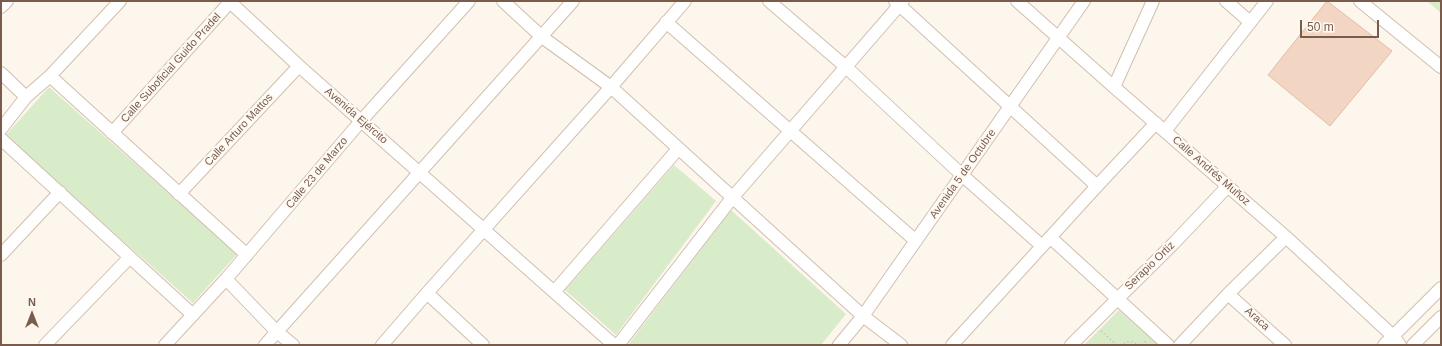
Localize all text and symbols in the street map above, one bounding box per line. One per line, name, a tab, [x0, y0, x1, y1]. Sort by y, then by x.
street label: Calle Suboficial Guido Pradel	[118, 10, 224, 126]
scale bar	[1302, 12, 1381, 38]
text: 50 m	[1307, 20, 1334, 34]
street label: Avenida Ejército	[322, 85, 390, 147]
street label: Calle Arturo Mattos	[202, 91, 276, 169]
street label: Avenida 5 de Octubre	[927, 127, 999, 221]
street label: Calle Andrés Muñoz	[1169, 134, 1253, 208]
street label: Calle 23 de Marzo	[283, 135, 351, 211]
street label: Serapio Ortiz	[1122, 239, 1178, 293]
north arrow	[12, 294, 52, 334]
text: N	[28, 296, 36, 308]
street label: Araca	[1242, 304, 1272, 334]

